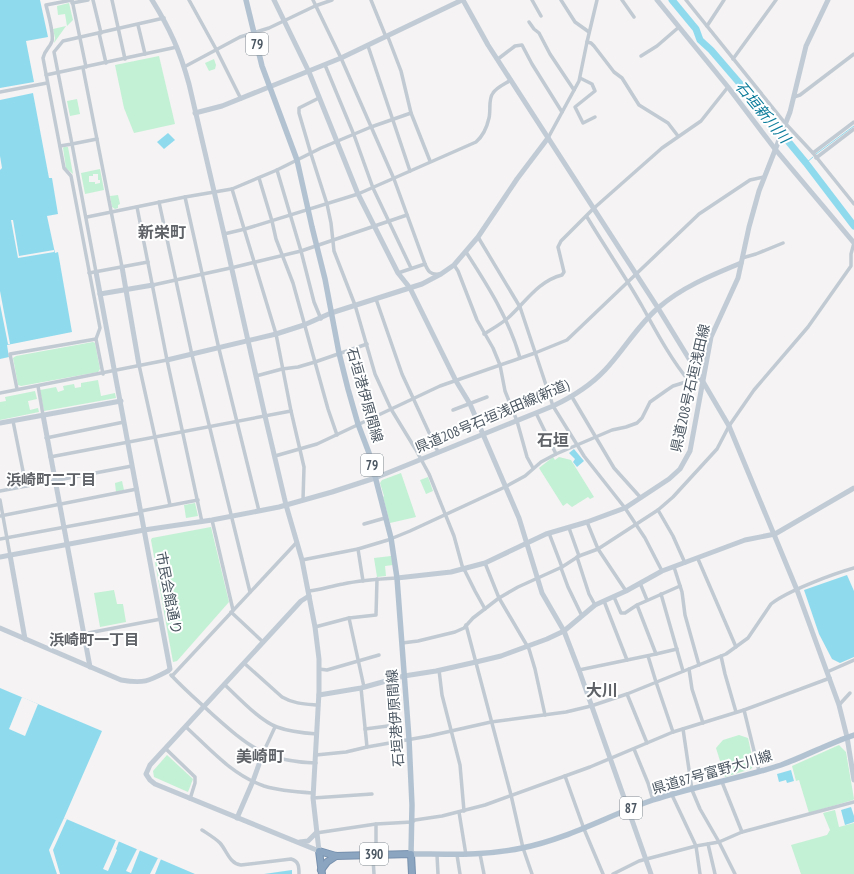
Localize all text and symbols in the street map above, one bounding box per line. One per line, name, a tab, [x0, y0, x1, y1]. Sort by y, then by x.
road number: 79	[246, 33, 268, 55]
water label: 石垣新川川	[732, 77, 796, 148]
district label: 新栄町	[138, 222, 186, 242]
street label: 県道208号石垣浅田線	[667, 322, 713, 454]
street label: 石垣港伊原間線	[343, 345, 387, 445]
street label: 県道208号石垣浅田線(新道)	[413, 376, 571, 456]
district label: 石垣	[537, 430, 569, 450]
road number: 79	[361, 454, 383, 476]
district label: 浜崎町二丁目	[6, 470, 96, 489]
street label: 市民会館通り	[152, 550, 186, 636]
district label: 浜崎町一丁目	[49, 630, 139, 649]
street label: 石垣港伊原間線	[383, 668, 407, 768]
district label: 大川	[586, 680, 618, 700]
district label: 美崎町	[236, 746, 284, 766]
street label: 県道87号富野大川線	[650, 746, 774, 798]
road number: 87	[620, 797, 642, 819]
road number: 390	[360, 843, 388, 865]

